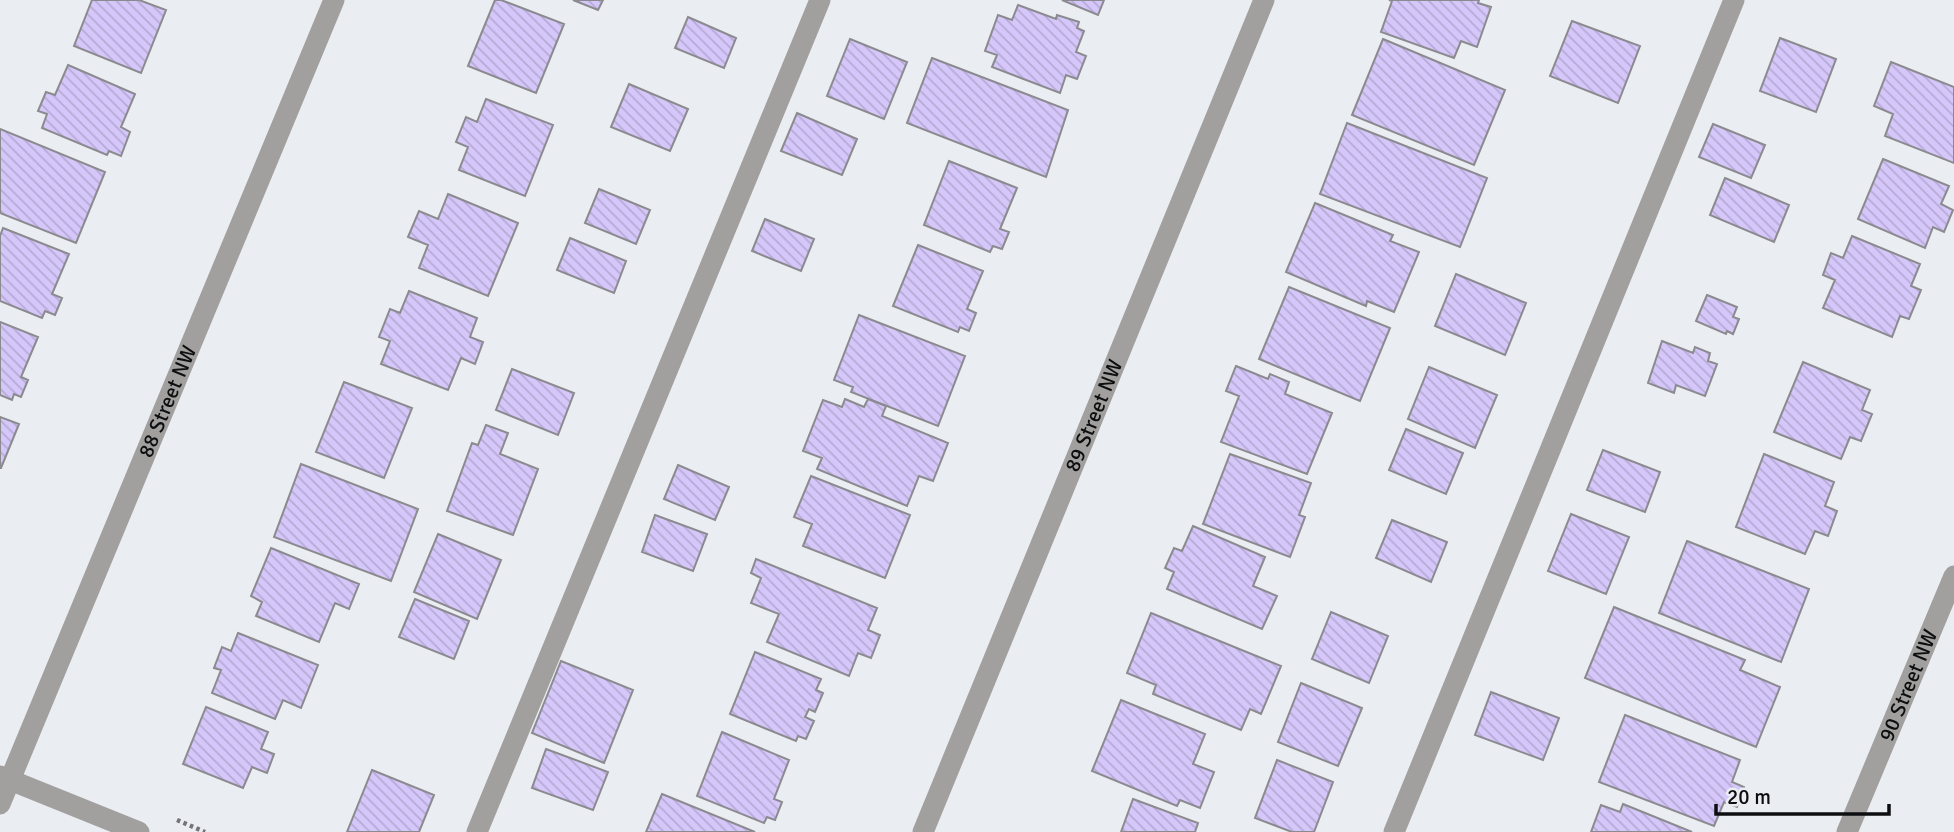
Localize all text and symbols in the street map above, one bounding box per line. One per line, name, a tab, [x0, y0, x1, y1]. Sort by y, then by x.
street label: 88 Street NW	[132, 341, 202, 461]
street label: 89 Street NW	[1059, 356, 1128, 476]
street label: 90 Street NW	[1873, 625, 1943, 745]
scale bar	[1716, 772, 1889, 816]
text: 20 m	[1727, 784, 1771, 810]

